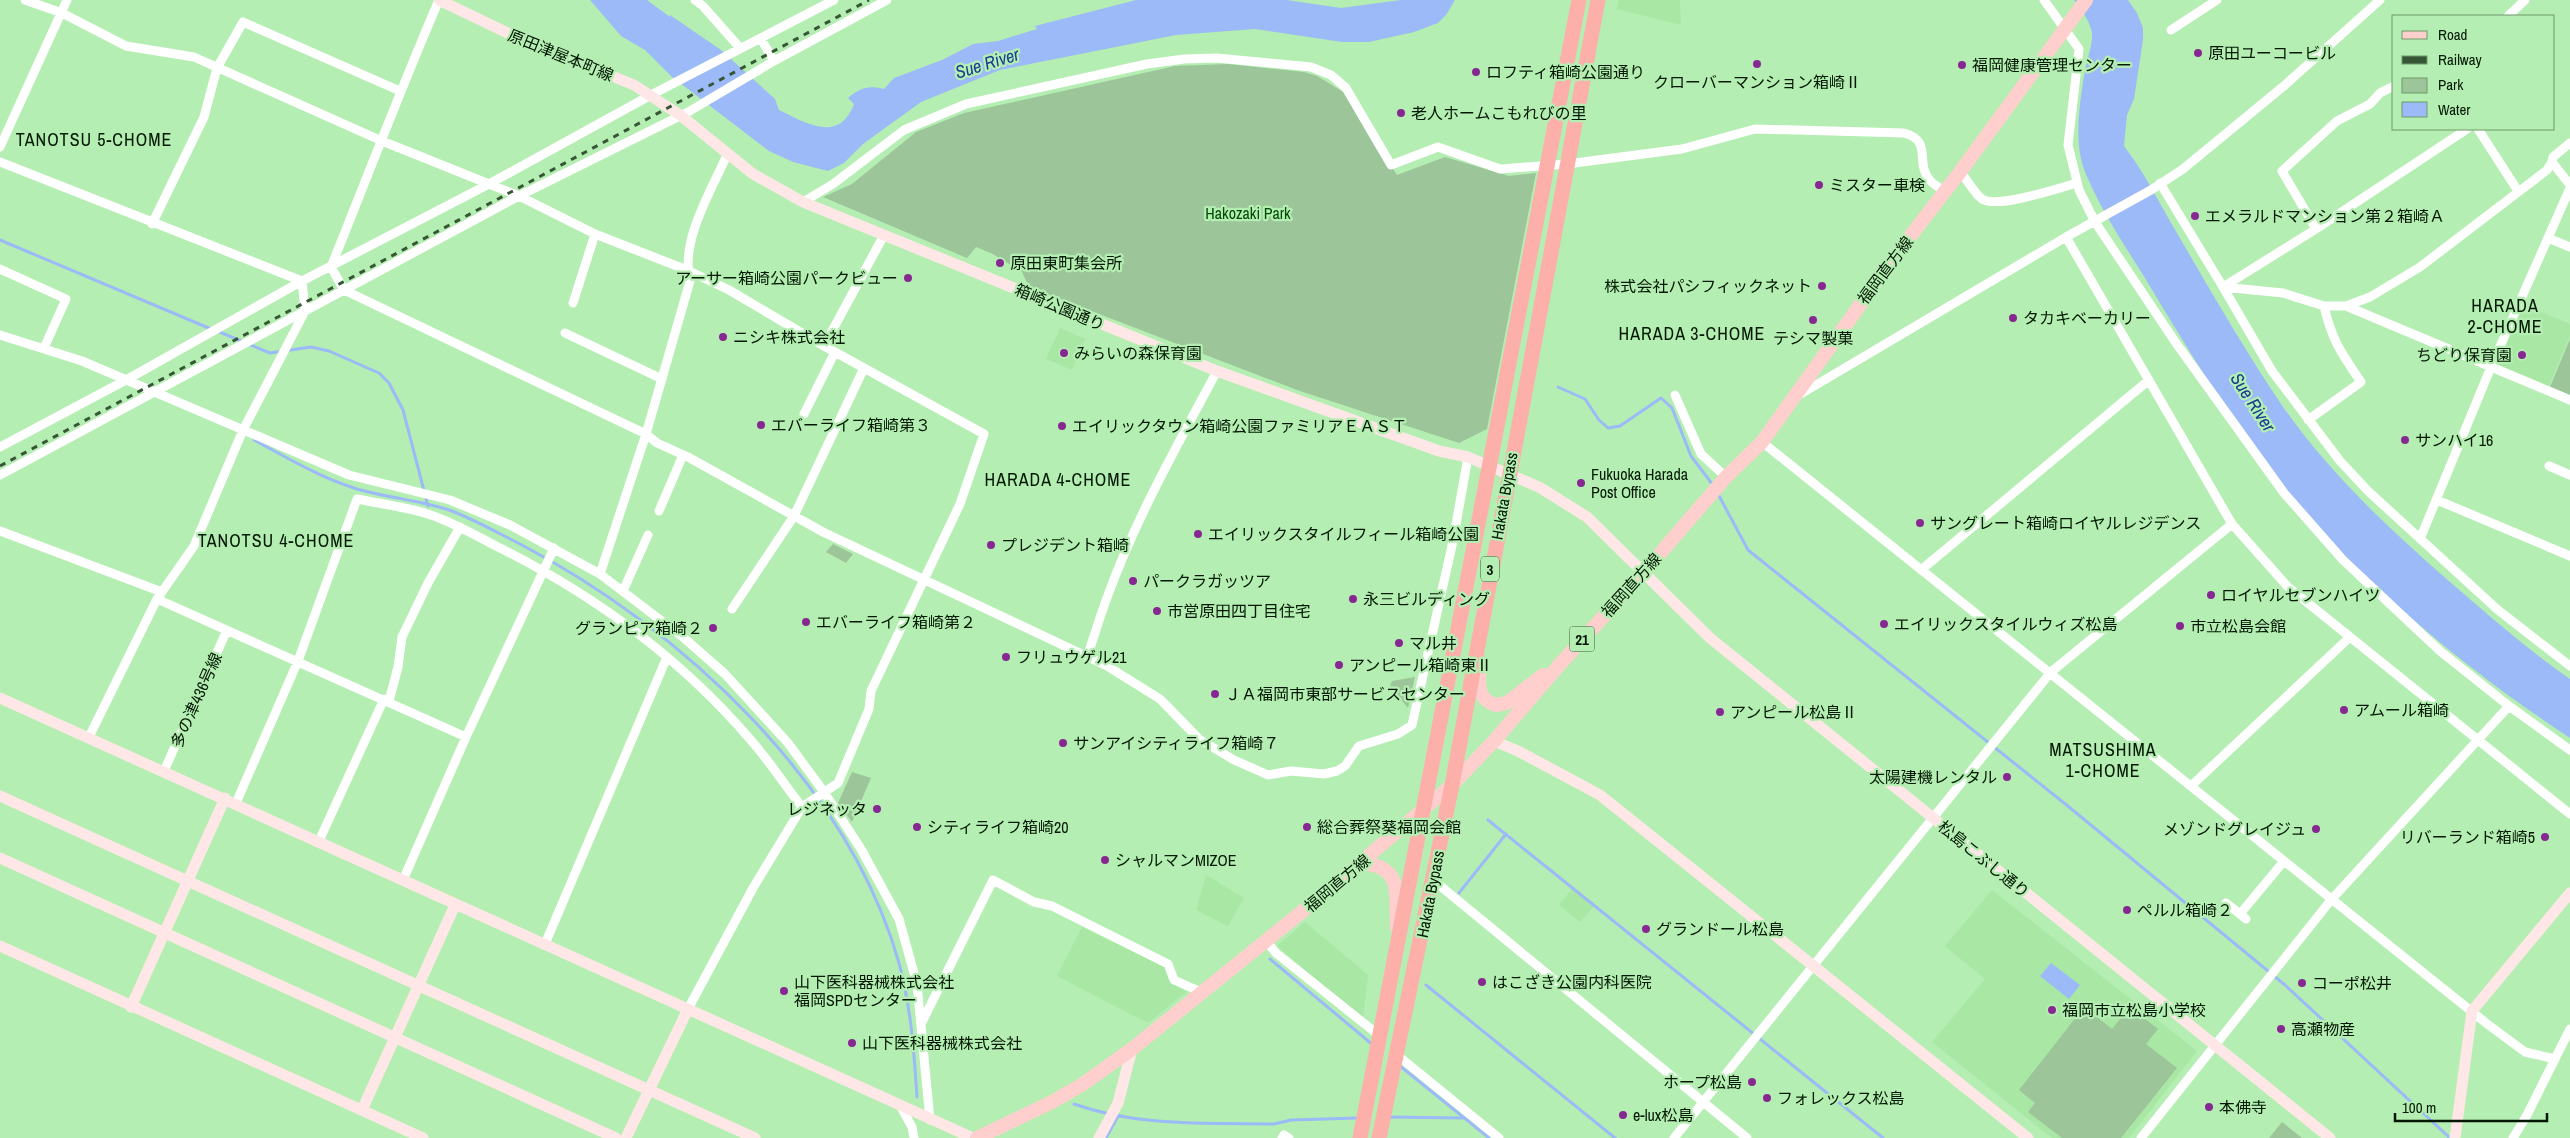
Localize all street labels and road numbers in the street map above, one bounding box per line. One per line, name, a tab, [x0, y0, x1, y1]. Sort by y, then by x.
street label: 原田津屋本町線	[505, 24, 617, 86]
street label: 福岡直方線	[1852, 231, 1918, 309]
street label: 箱崎公園通り	[1012, 278, 1108, 336]
street label: Hakata Bypass	[1486, 451, 1522, 541]
street label: 福岡直方線	[1596, 548, 1666, 622]
road number: 3	[1481, 556, 1499, 582]
road number: 21	[1570, 626, 1594, 652]
street label: 多の津436号線	[165, 649, 227, 751]
street label: 松島こぶし通り	[1934, 815, 2034, 903]
street label: 福岡直方線	[1299, 849, 1375, 917]
street label: Hakata Bypass	[1411, 849, 1449, 939]

